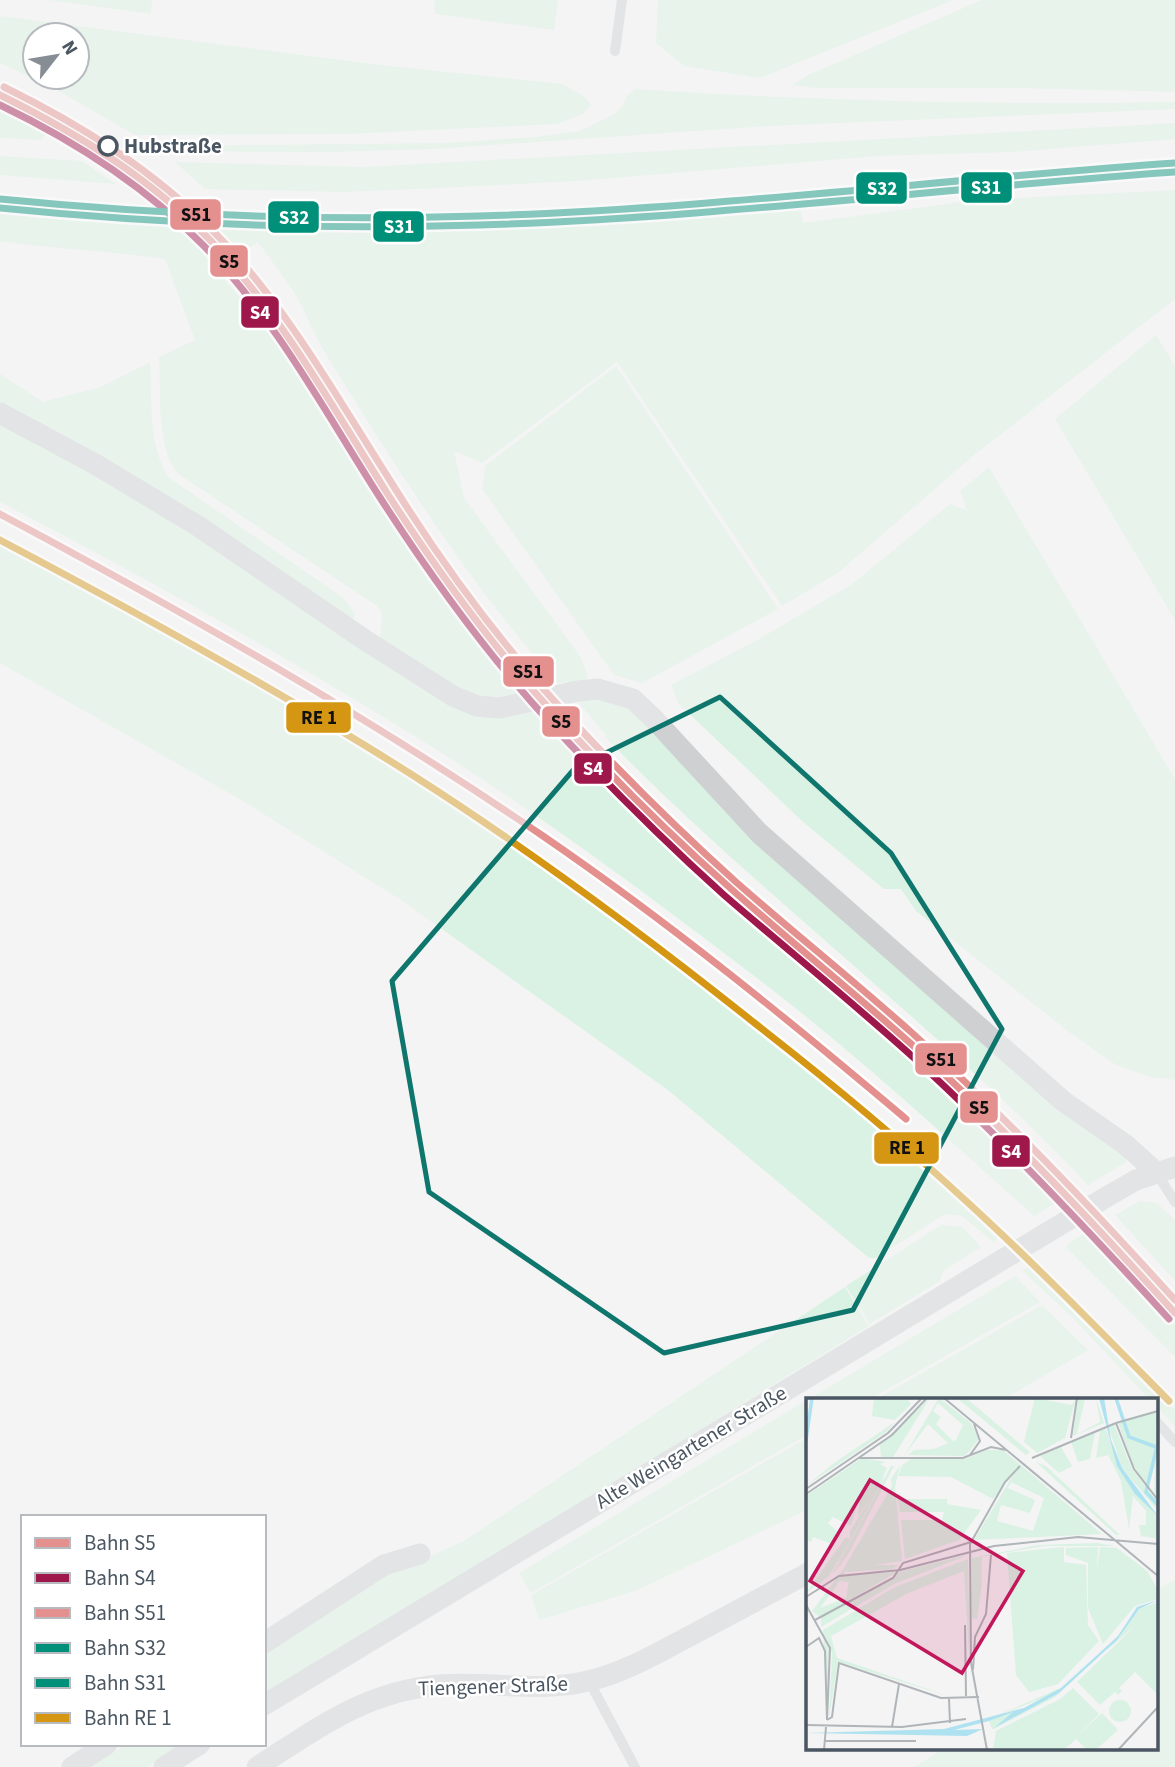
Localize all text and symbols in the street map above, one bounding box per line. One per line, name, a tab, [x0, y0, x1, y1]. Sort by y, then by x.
north arrow	[21, 21, 91, 91]
text: N	[54, 36, 84, 60]
place label: Hubstraße	[124, 131, 222, 161]
marker: Hubstraße	[98, 136, 118, 156]
line badge: S32	[855, 171, 908, 205]
line badge: S31	[960, 171, 1013, 204]
text: S31	[971, 175, 1001, 202]
text: S32	[867, 176, 897, 203]
line badge: S51	[169, 198, 222, 231]
line badge: S32	[267, 200, 320, 234]
text: S51	[181, 202, 211, 229]
text: S32	[279, 205, 309, 232]
line badge: S31	[372, 210, 425, 243]
text: S31	[384, 214, 414, 241]
line badge: S5	[209, 244, 249, 278]
text: S5	[219, 249, 239, 276]
line badge: S4	[240, 295, 280, 329]
text: S4	[250, 300, 270, 327]
line badge: S51	[502, 655, 555, 688]
text: S51	[513, 659, 543, 686]
line badge: RE 1	[285, 701, 352, 734]
text: RE 1	[301, 705, 337, 732]
line badge: S5	[541, 705, 581, 738]
text: S5	[551, 709, 571, 736]
line badge: S4	[573, 752, 613, 785]
text: S4	[583, 756, 603, 783]
line badge: S51	[914, 1042, 968, 1076]
text: S51	[926, 1047, 956, 1074]
line badge: S5	[959, 1090, 999, 1124]
text: S5	[969, 1095, 989, 1122]
line badge: RE 1	[873, 1131, 940, 1165]
line badge: S4	[991, 1134, 1031, 1168]
text: RE 1	[889, 1135, 925, 1162]
text: S4	[1001, 1139, 1021, 1166]
street label: Alte Weingartener Straße	[590, 1378, 792, 1516]
inset map	[806, 1398, 1158, 1750]
legend	[21, 1515, 266, 1746]
text: Bahn S5	[84, 1528, 156, 1558]
text: Bahn S4	[84, 1563, 156, 1593]
text: Bahn S51	[84, 1598, 166, 1628]
text: Bahn S32	[84, 1633, 166, 1663]
text: Bahn S31	[84, 1668, 166, 1698]
street label: Tiengener Straße	[417, 1668, 569, 1704]
text: Bahn RE 1	[84, 1703, 172, 1733]

